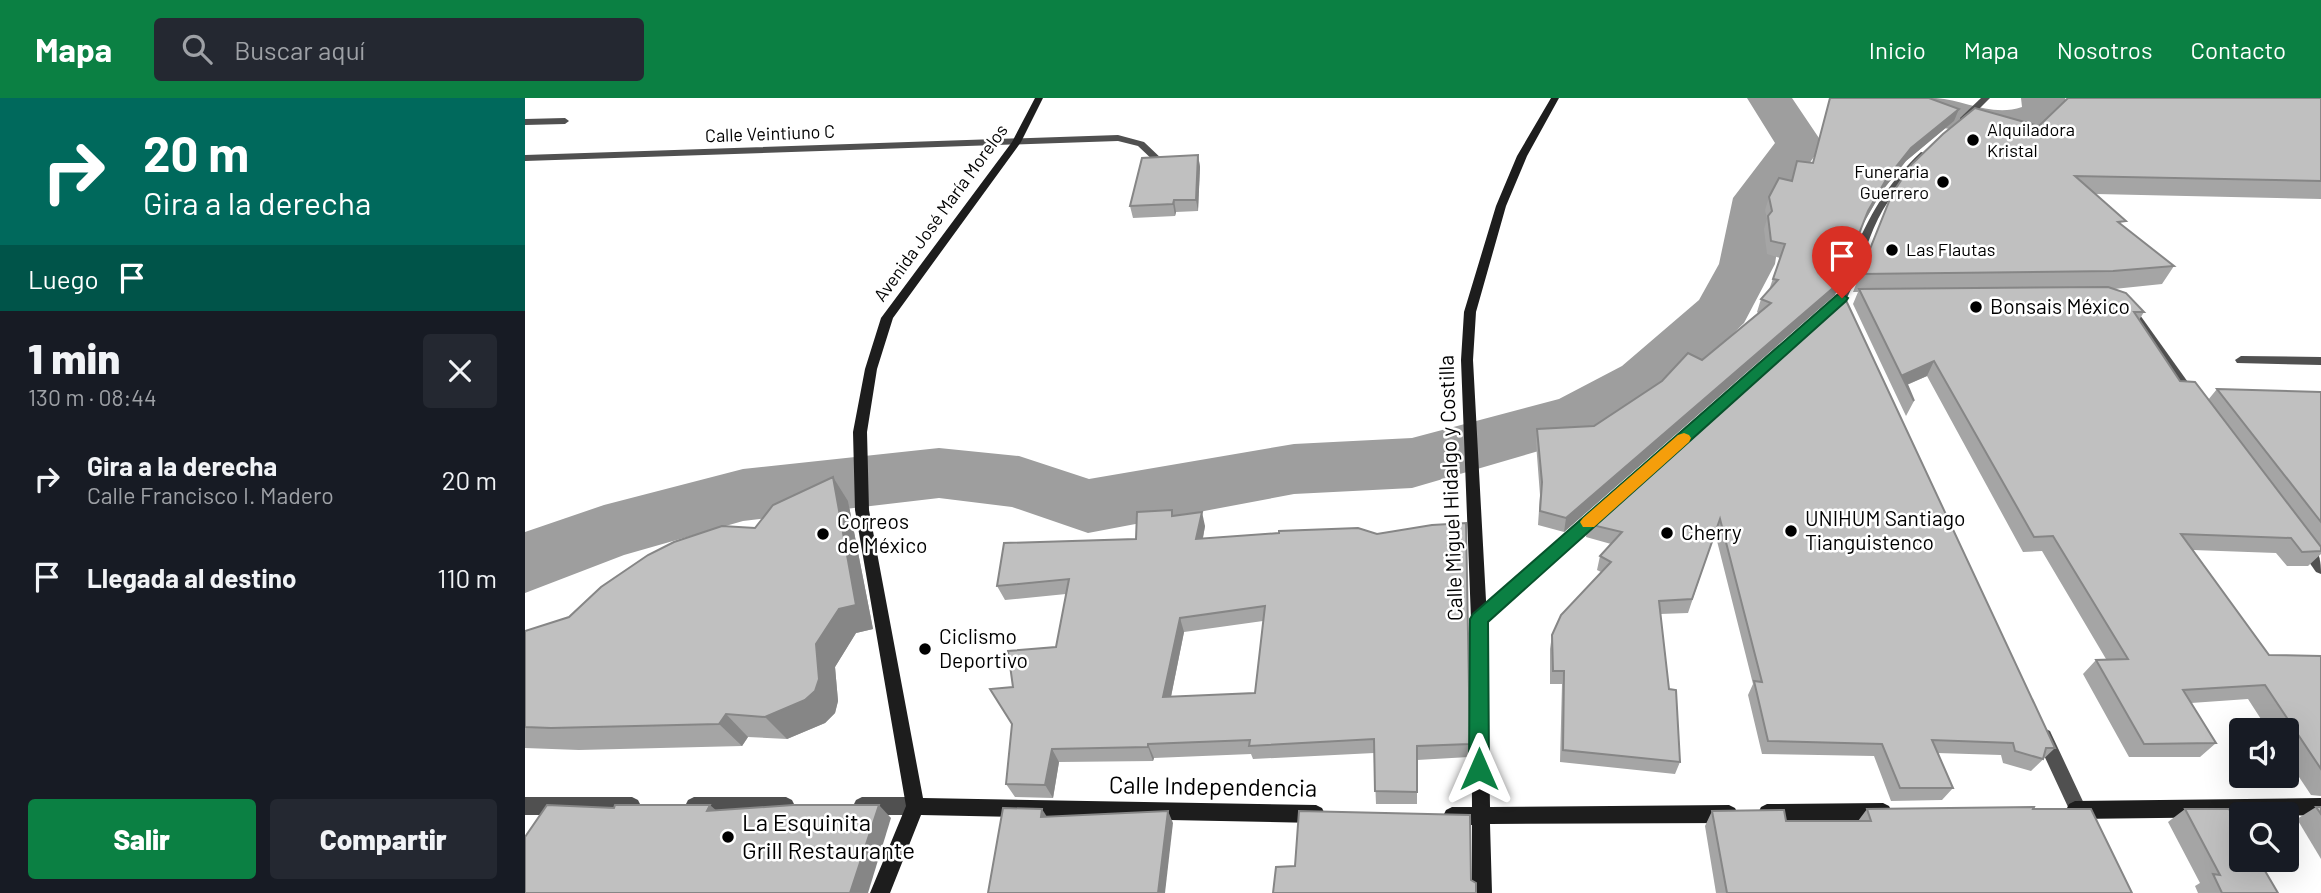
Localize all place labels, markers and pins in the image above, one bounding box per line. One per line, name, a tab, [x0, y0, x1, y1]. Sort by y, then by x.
place label: Alquiladora Kristal	[1987, 118, 2075, 161]
marker: Alquiladora Kristal	[1965, 132, 1981, 148]
place label: Funeraria Guerrero	[1854, 160, 1929, 203]
marker: Funeraria Guerrero	[1935, 174, 1951, 190]
pin	[1812, 226, 1872, 298]
place label: Las Flautas	[1906, 238, 1995, 260]
marker: Las Flautas	[1884, 242, 1900, 258]
place label: Bonsais México	[1990, 293, 2130, 318]
marker: Bonsais México	[1968, 299, 1984, 315]
place label: UNIHUM Santiago Tianguistenco	[1805, 505, 1965, 554]
place label: Correos de México	[837, 508, 927, 557]
place label: Cherry	[1681, 519, 1742, 544]
marker: UNIHUM Santiago Tianguistenco	[1783, 523, 1799, 539]
marker: Cherry	[1659, 525, 1675, 541]
marker: Correos de México	[815, 526, 831, 542]
place label: Ciclismo Deportivo	[939, 623, 1028, 672]
marker: Ciclismo Deportivo	[917, 641, 933, 657]
place label: La Esquinita Grill Restaurante	[742, 807, 915, 864]
marker: La Esquinita Grill Restaurante	[720, 829, 736, 845]

